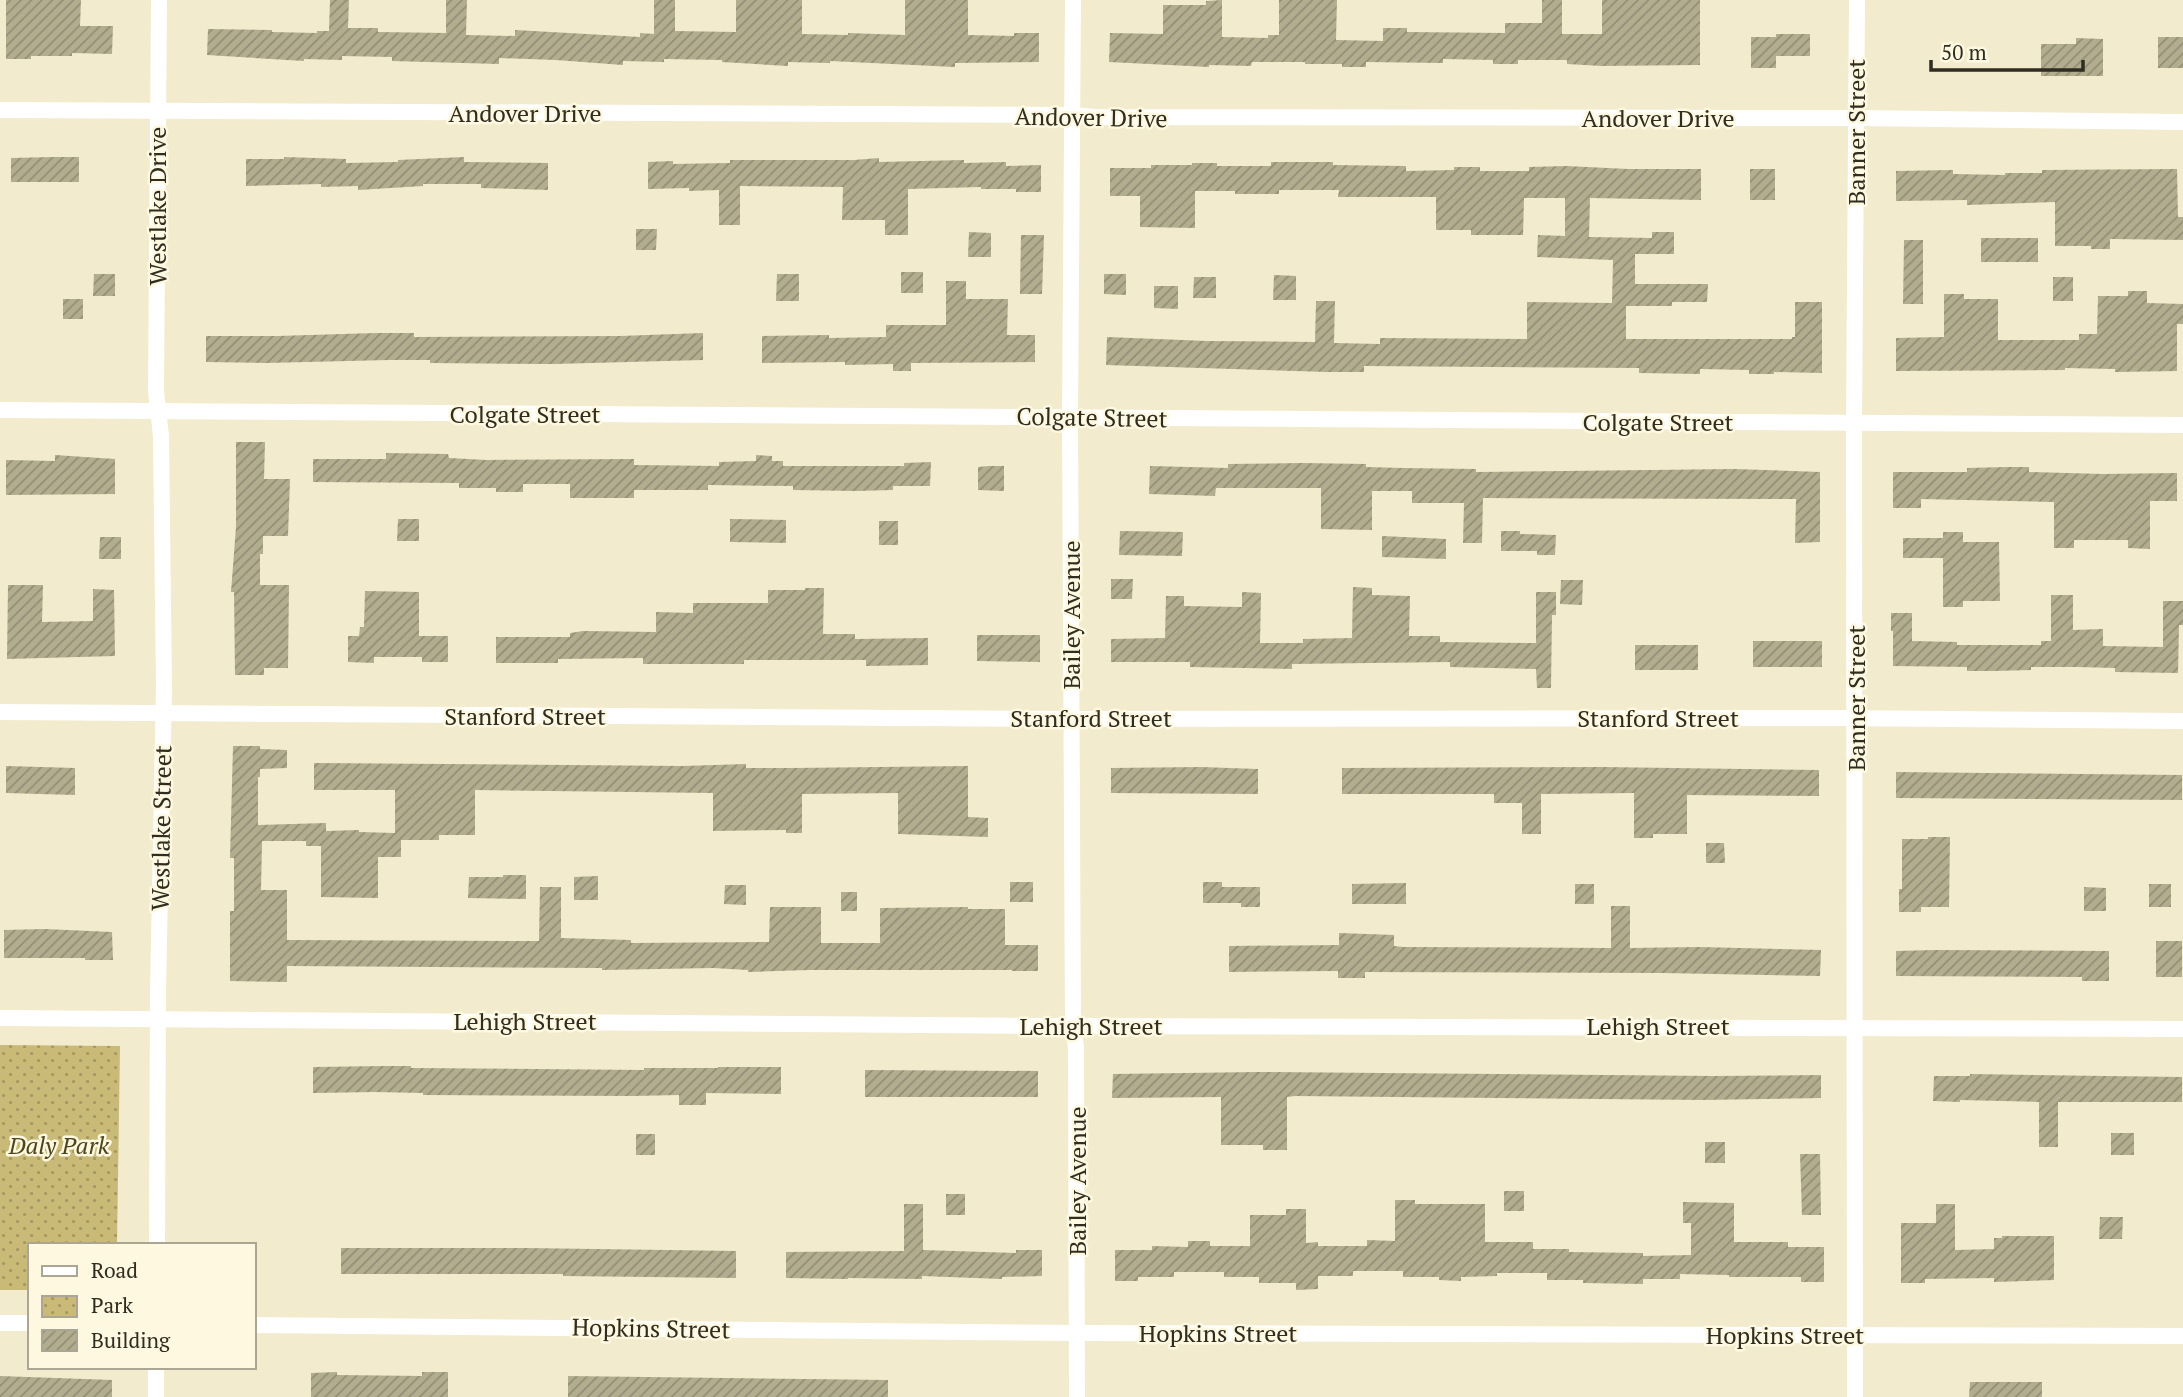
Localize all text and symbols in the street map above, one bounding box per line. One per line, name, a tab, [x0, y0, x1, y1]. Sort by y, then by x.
scale bar	[1931, 28, 2083, 72]
text: 50 m	[1941, 38, 1987, 66]
street label: Banner Street	[1840, 59, 1872, 205]
street label: Andover Drive	[449, 97, 601, 129]
street label: Andover Drive	[1014, 100, 1168, 134]
street label: Andover Drive	[1582, 102, 1734, 134]
street label: Westlake Drive	[141, 127, 173, 285]
street label: Colgate Street	[450, 398, 601, 430]
street label: Colgate Street	[1016, 400, 1168, 434]
street label: Colgate Street	[1583, 406, 1734, 438]
street label: Bailey Avenue	[1055, 540, 1087, 690]
street label: Banner Street	[1840, 625, 1872, 771]
street label: Stanford Street	[444, 700, 606, 732]
street label: Stanford Street	[1010, 702, 1172, 734]
street label: Stanford Street	[1577, 702, 1739, 734]
street label: Westlake Street	[144, 745, 178, 911]
street label: Lehigh Street	[453, 1005, 597, 1037]
street label: Lehigh Street	[1019, 1010, 1163, 1042]
street label: Lehigh Street	[1586, 1010, 1730, 1042]
street label: Bailey Avenue	[1061, 1106, 1093, 1256]
park label: Daly Park	[8, 1129, 110, 1161]
legend	[28, 1243, 256, 1369]
text: Road	[91, 1256, 138, 1284]
text: Park	[91, 1291, 133, 1319]
street label: Hopkins Street	[572, 1311, 731, 1345]
street label: Hopkins Street	[1139, 1317, 1297, 1349]
street label: Hopkins Street	[1706, 1319, 1864, 1351]
text: Building	[91, 1326, 171, 1354]

